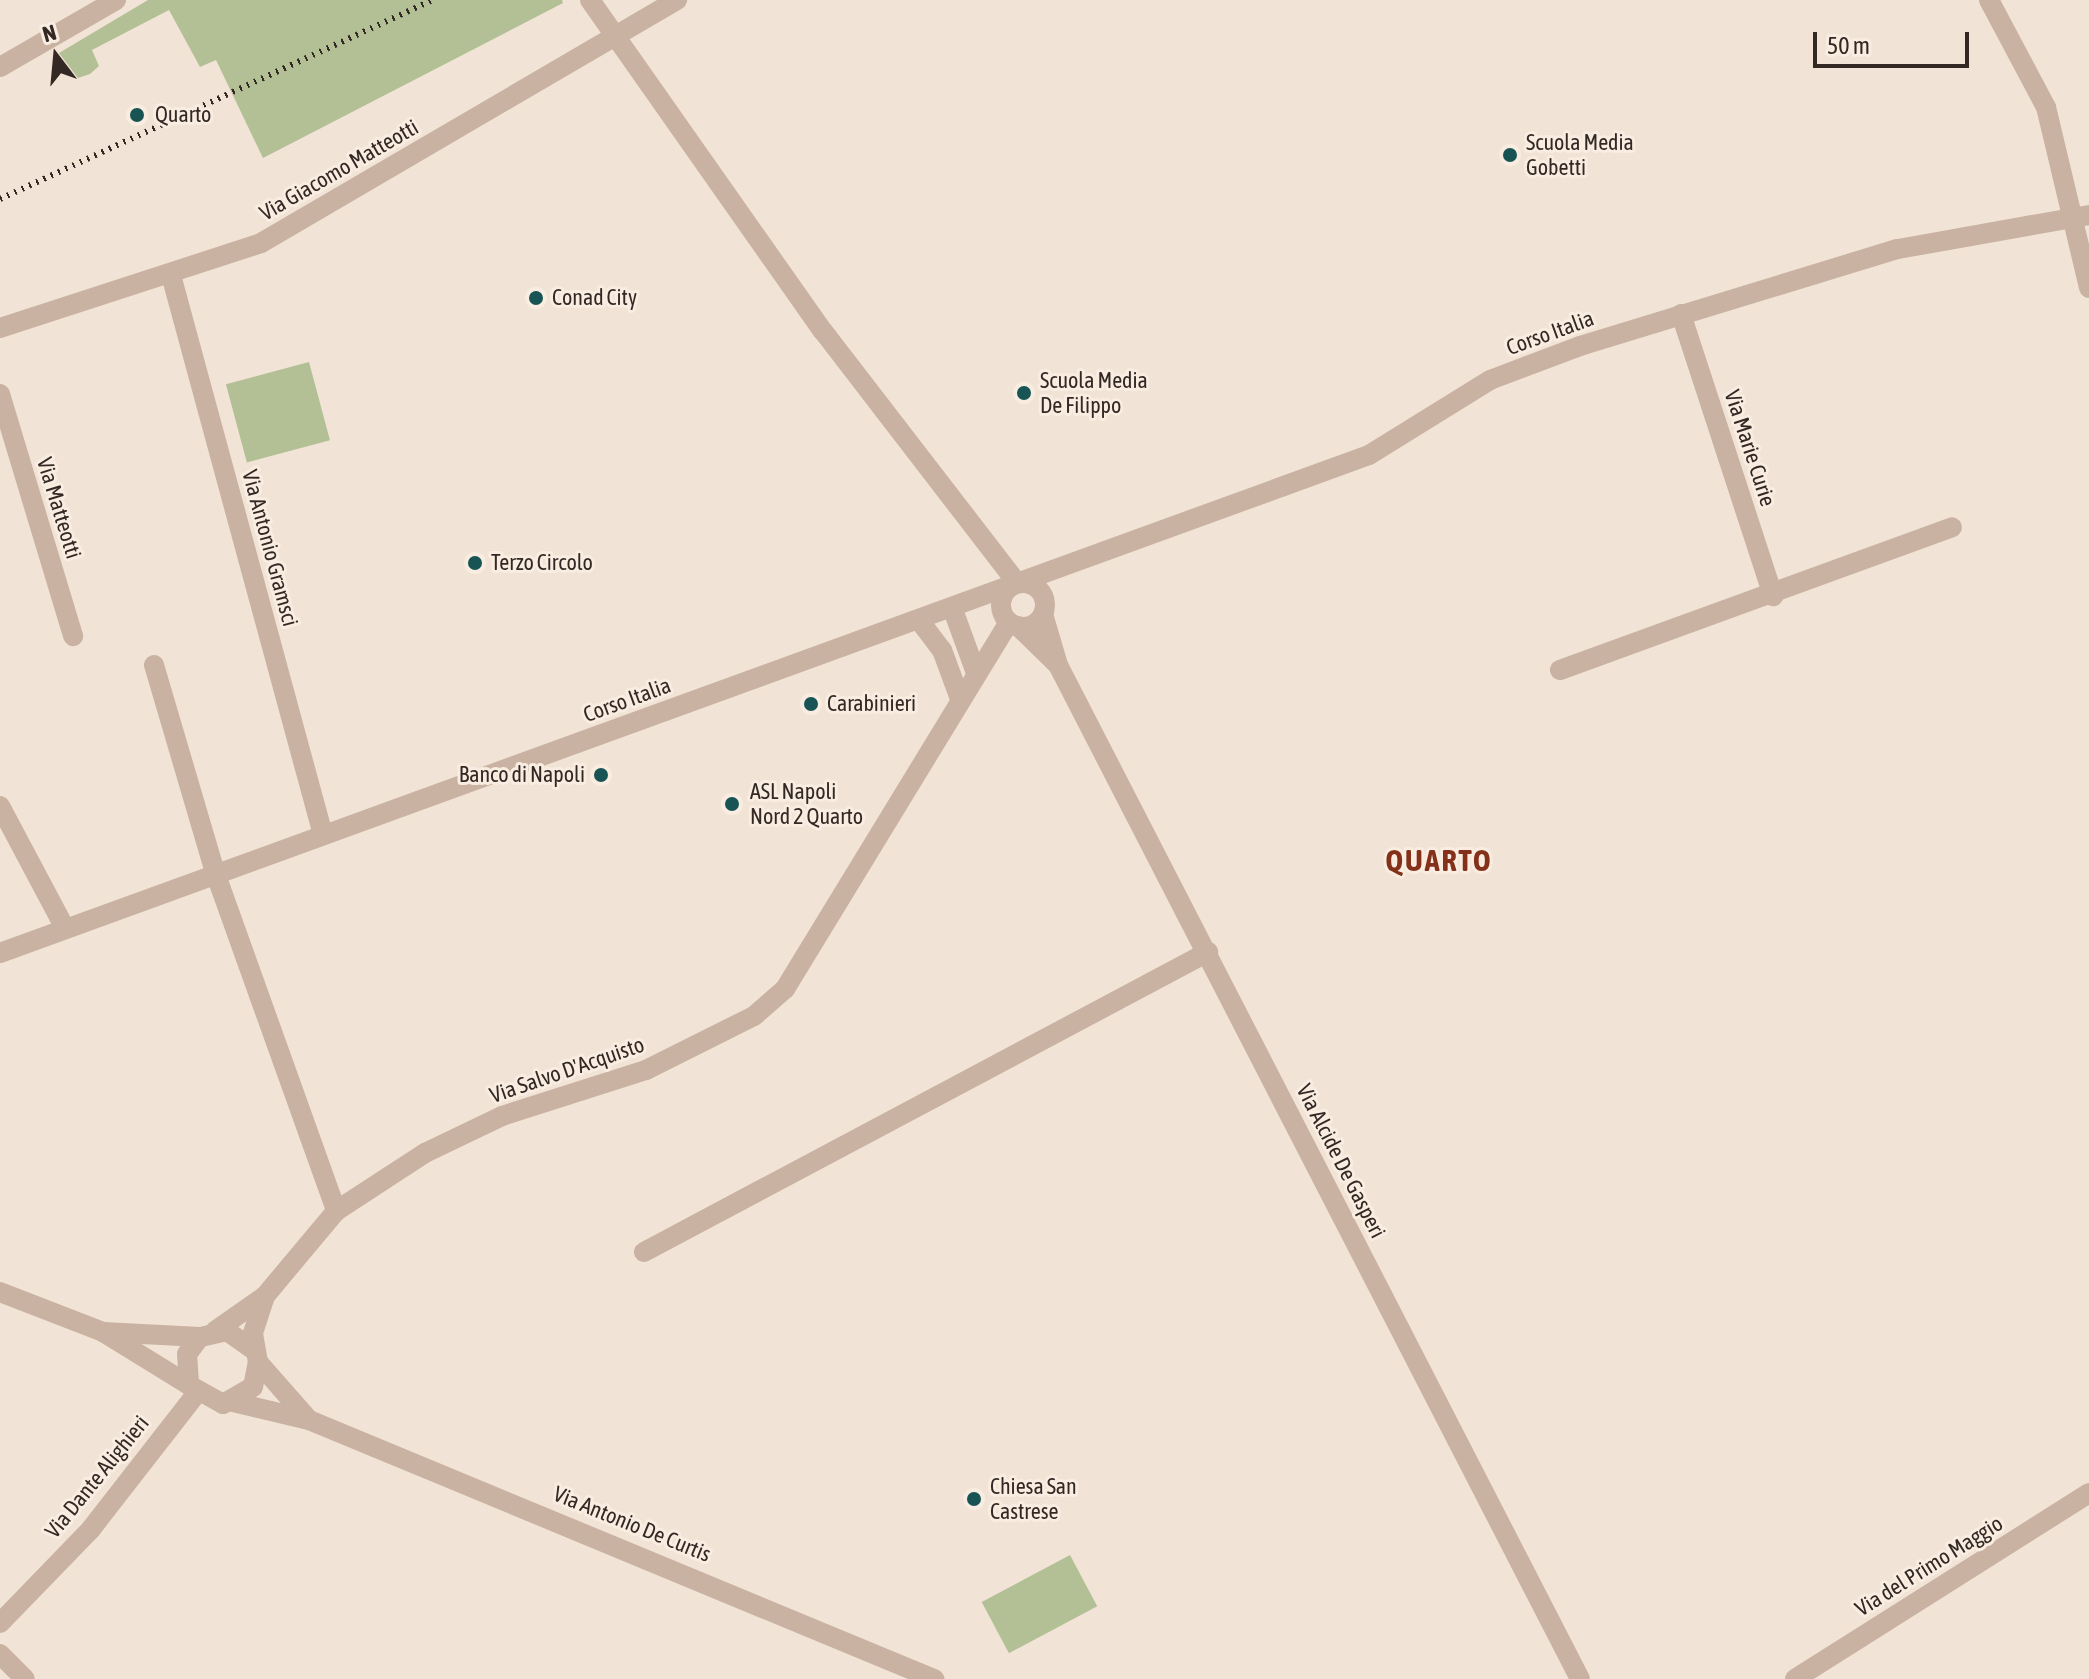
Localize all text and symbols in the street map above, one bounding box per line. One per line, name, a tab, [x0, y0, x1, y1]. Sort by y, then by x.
north arrow	[16, 16, 96, 96]
scale bar	[1817, 16, 1973, 66]
text: N	[40, 19, 59, 47]
text: 50 m	[1827, 32, 1870, 59]
place label: Quarto	[155, 102, 211, 128]
marker: Quarto	[126, 104, 148, 126]
street label: Via Giacomo Matteotti	[255, 114, 423, 226]
place label: Scuola Media Gobetti	[1526, 129, 1634, 180]
marker: Scuola Media Gobetti	[1501, 146, 1519, 164]
place label: Conad City	[552, 285, 637, 311]
marker: Conad City	[527, 289, 545, 307]
street label: Corso Italia	[1503, 305, 1597, 361]
place label: Scuola Media De Filippo	[1040, 367, 1148, 418]
marker: Scuola Media De Filippo	[1015, 384, 1033, 402]
street label: Via Marie Curie	[1719, 387, 1781, 509]
street label: Via Matteotti	[31, 454, 87, 562]
street label: Via Antonio Gramsci	[236, 467, 304, 629]
place label: Terzo Circolo	[491, 550, 593, 576]
marker: Terzo Circolo	[466, 554, 484, 572]
street label: Corso Italia	[580, 672, 674, 728]
place label: Carabinieri	[827, 691, 916, 717]
marker: Carabinieri	[802, 695, 820, 713]
place label: Banco di Napoli	[459, 762, 585, 788]
marker: Banco di Napoli	[592, 766, 610, 784]
place label: ASL Napoli Nord 2 Quarto	[750, 778, 863, 830]
marker: ASL Napoli Nord 2 Quarto	[721, 793, 743, 815]
district label: QUARTO	[1385, 842, 1493, 878]
street label: Via Salvo D'Acquisto	[486, 1031, 648, 1109]
street label: Via Alcide De Gasperi	[1291, 1080, 1391, 1242]
street label: Via Dante Alighieri	[40, 1410, 154, 1544]
place label: Chiesa San Castrese	[990, 1473, 1077, 1524]
street label: Via Antonio De Curtis	[549, 1480, 715, 1568]
marker: Chiesa San Castrese	[965, 1490, 983, 1508]
street label: Via del Primo Maggio	[1850, 1510, 2008, 1622]

